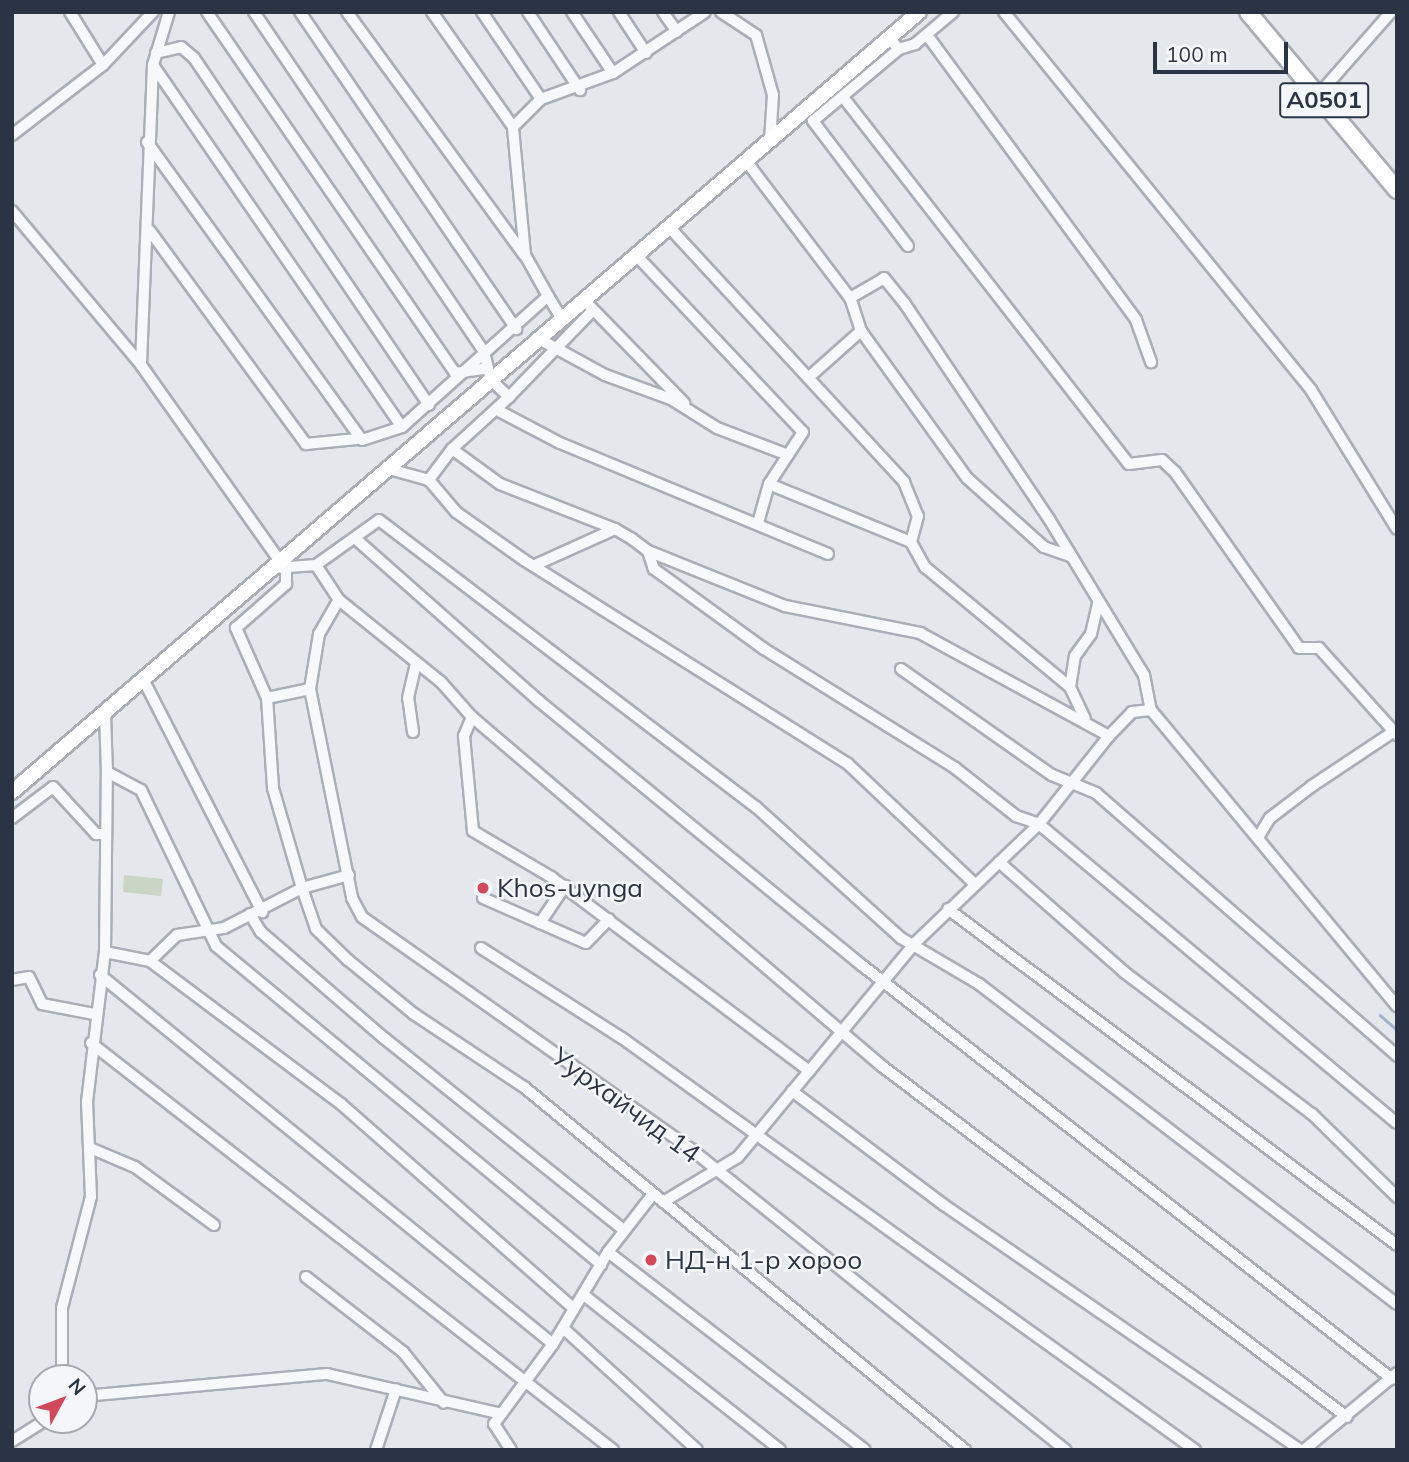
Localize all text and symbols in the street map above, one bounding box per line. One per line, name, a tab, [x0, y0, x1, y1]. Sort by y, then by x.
scale bar	[1157, 28, 1292, 72]
text: 100 m	[1166, 41, 1228, 67]
road number: A0501	[1278, 80, 1370, 120]
place label: Khos-uynga	[497, 872, 643, 904]
marker: Khos-uynga	[475, 880, 491, 896]
street label: Уурхайчид 14	[546, 1041, 706, 1169]
place label: НД-н 1-р хороо	[665, 1244, 862, 1276]
marker: НД-н 1-р хороо	[643, 1252, 659, 1268]
north arrow	[28, 1364, 98, 1434]
text: N	[64, 1373, 91, 1400]

